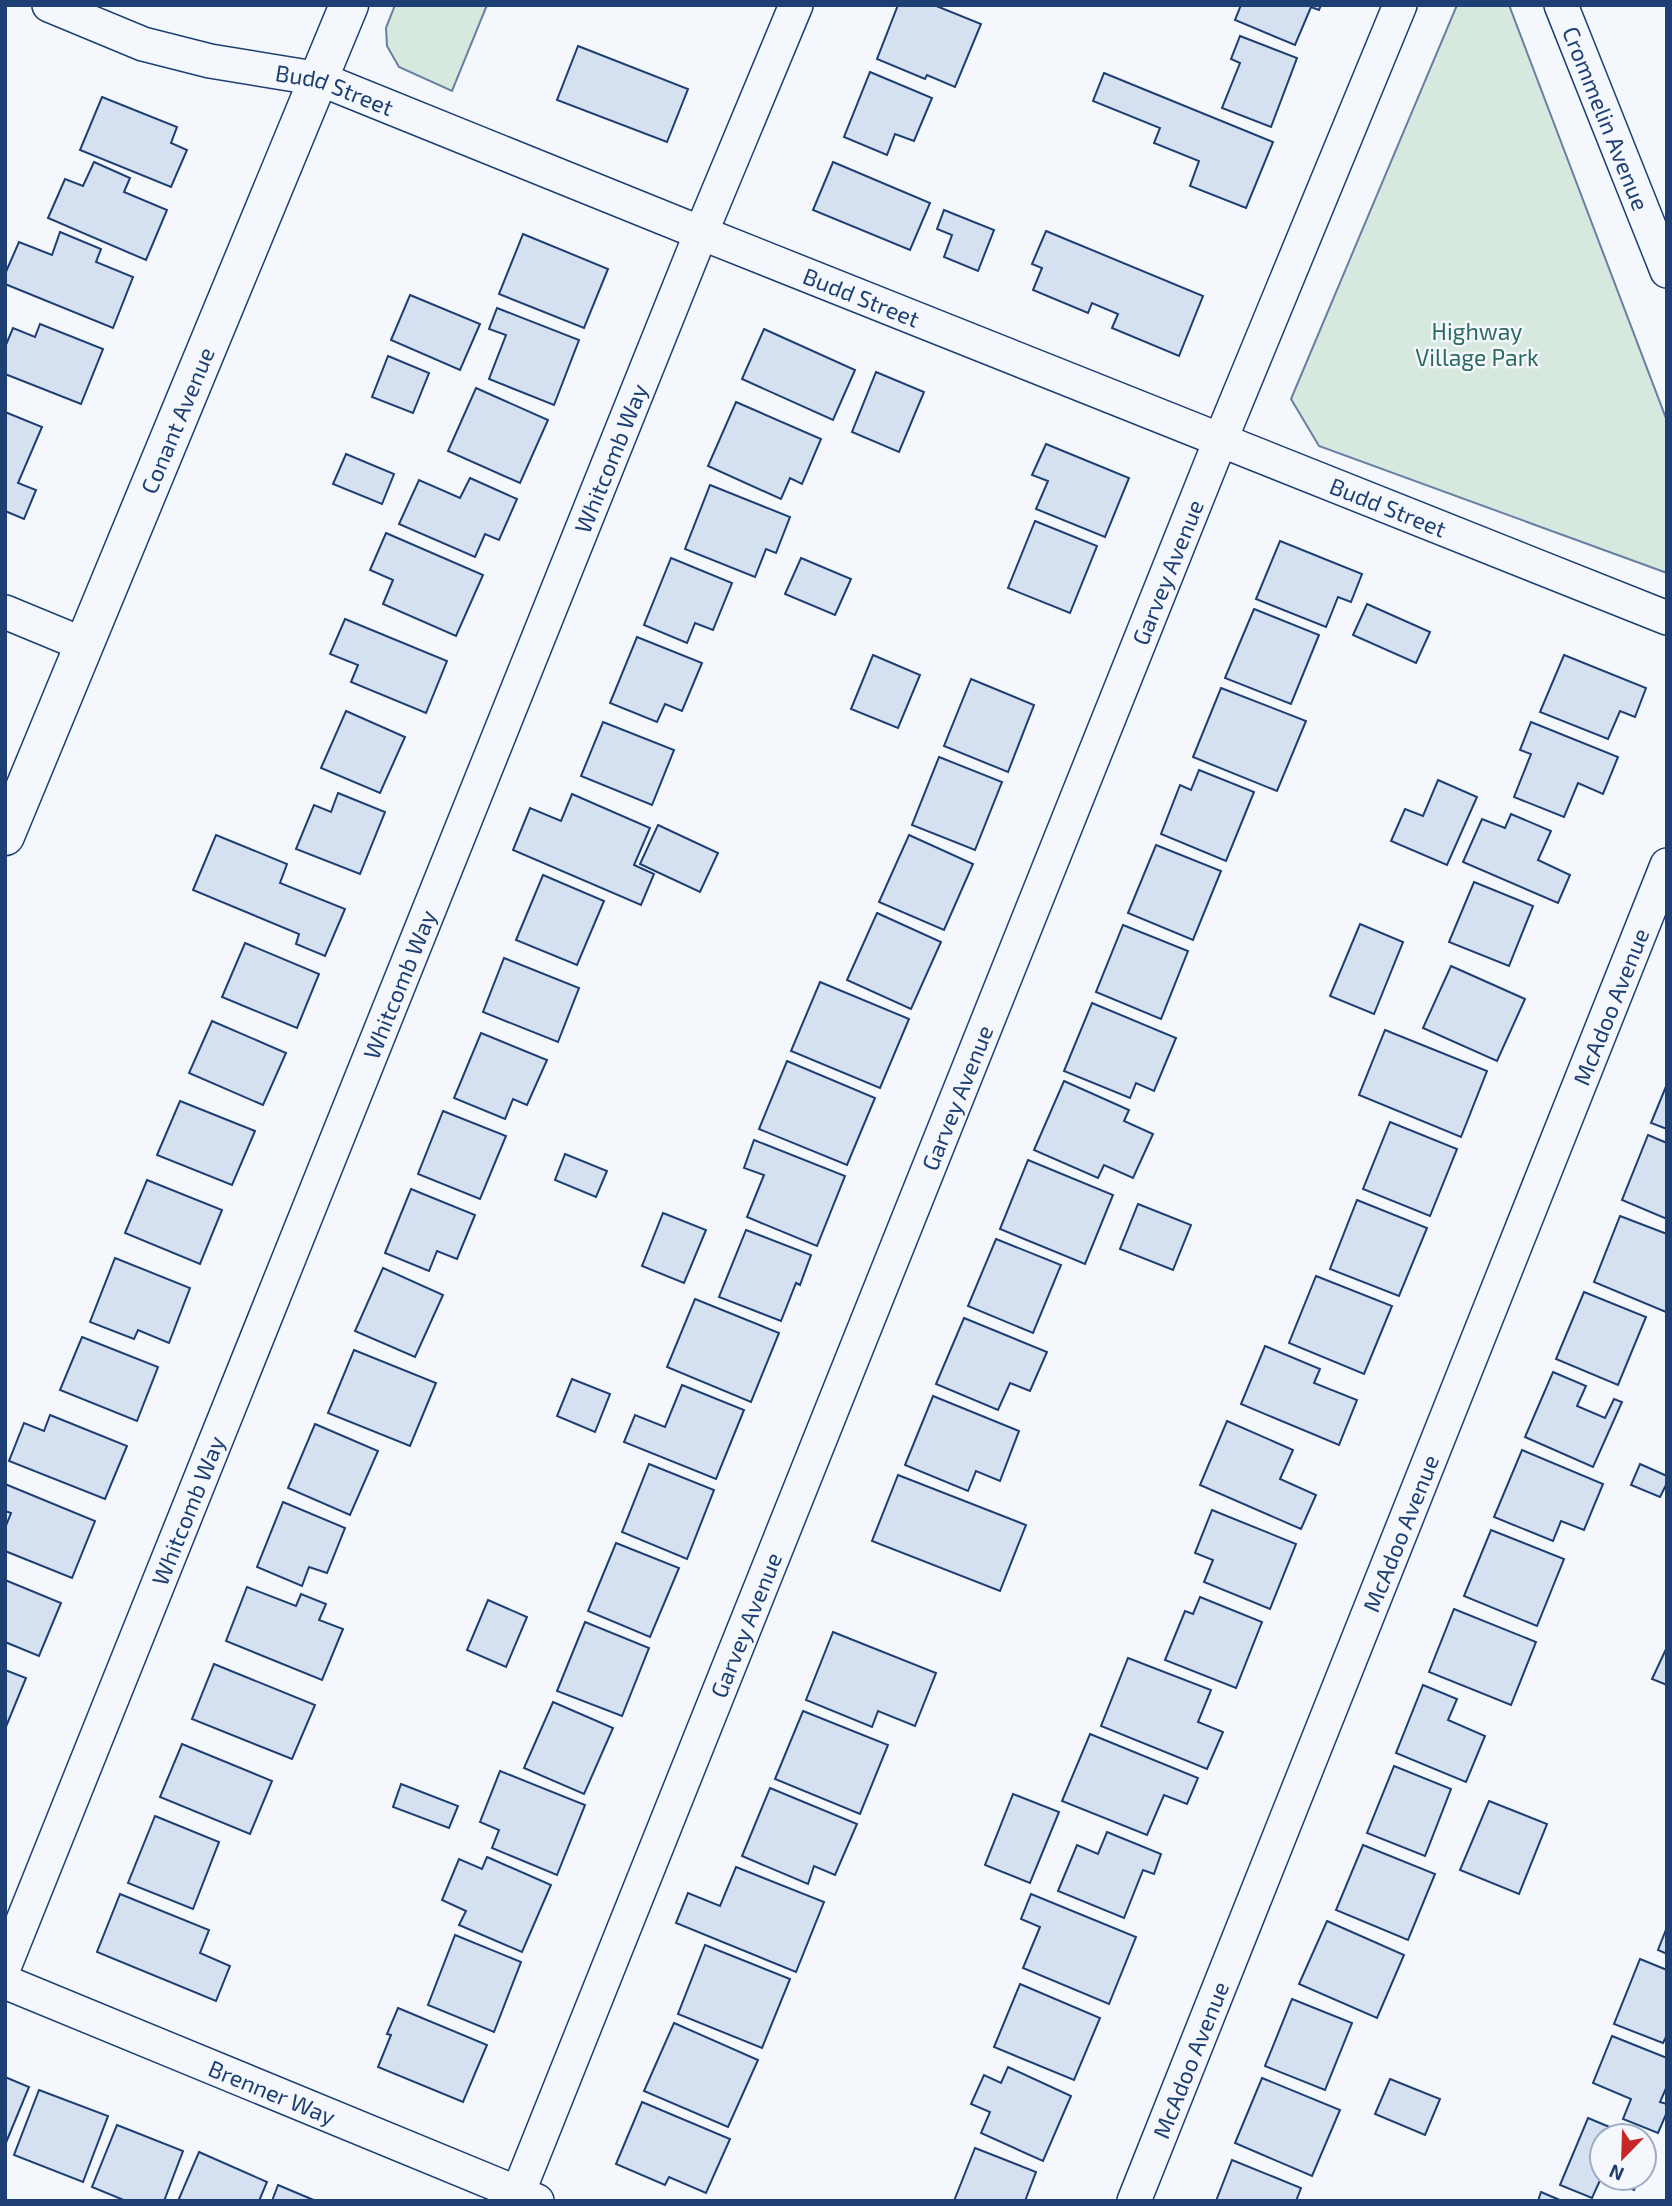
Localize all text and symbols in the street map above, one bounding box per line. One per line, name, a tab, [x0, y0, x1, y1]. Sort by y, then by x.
street label: Crommelin Avenue	[1557, 22, 1655, 214]
street label: Budd Street	[274, 58, 398, 121]
street label: Budd Street	[799, 261, 924, 333]
park label: Highway Village Park	[1415, 317, 1539, 371]
street label: Conant Avenue	[134, 343, 220, 498]
street label: Whitcomb Way	[568, 379, 653, 537]
street label: Budd Street	[1326, 471, 1451, 543]
street label: Garvey Avenue	[1126, 496, 1209, 649]
street label: Whitcomb Way	[357, 906, 442, 1063]
street label: McAdoo Avenue	[1567, 924, 1654, 1089]
street label: Garvey Avenue	[915, 1021, 999, 1174]
street label: Whitcomb Way	[145, 1432, 230, 1589]
street label: McAdoo Avenue	[1357, 1451, 1444, 1616]
street label: Garvey Avenue	[704, 1548, 787, 1702]
street label: McAdoo Avenue	[1146, 1977, 1234, 2142]
street label: Brenner Way	[205, 2053, 340, 2131]
north arrow	[1588, 2122, 1658, 2192]
text: N	[1605, 2160, 1627, 2186]

